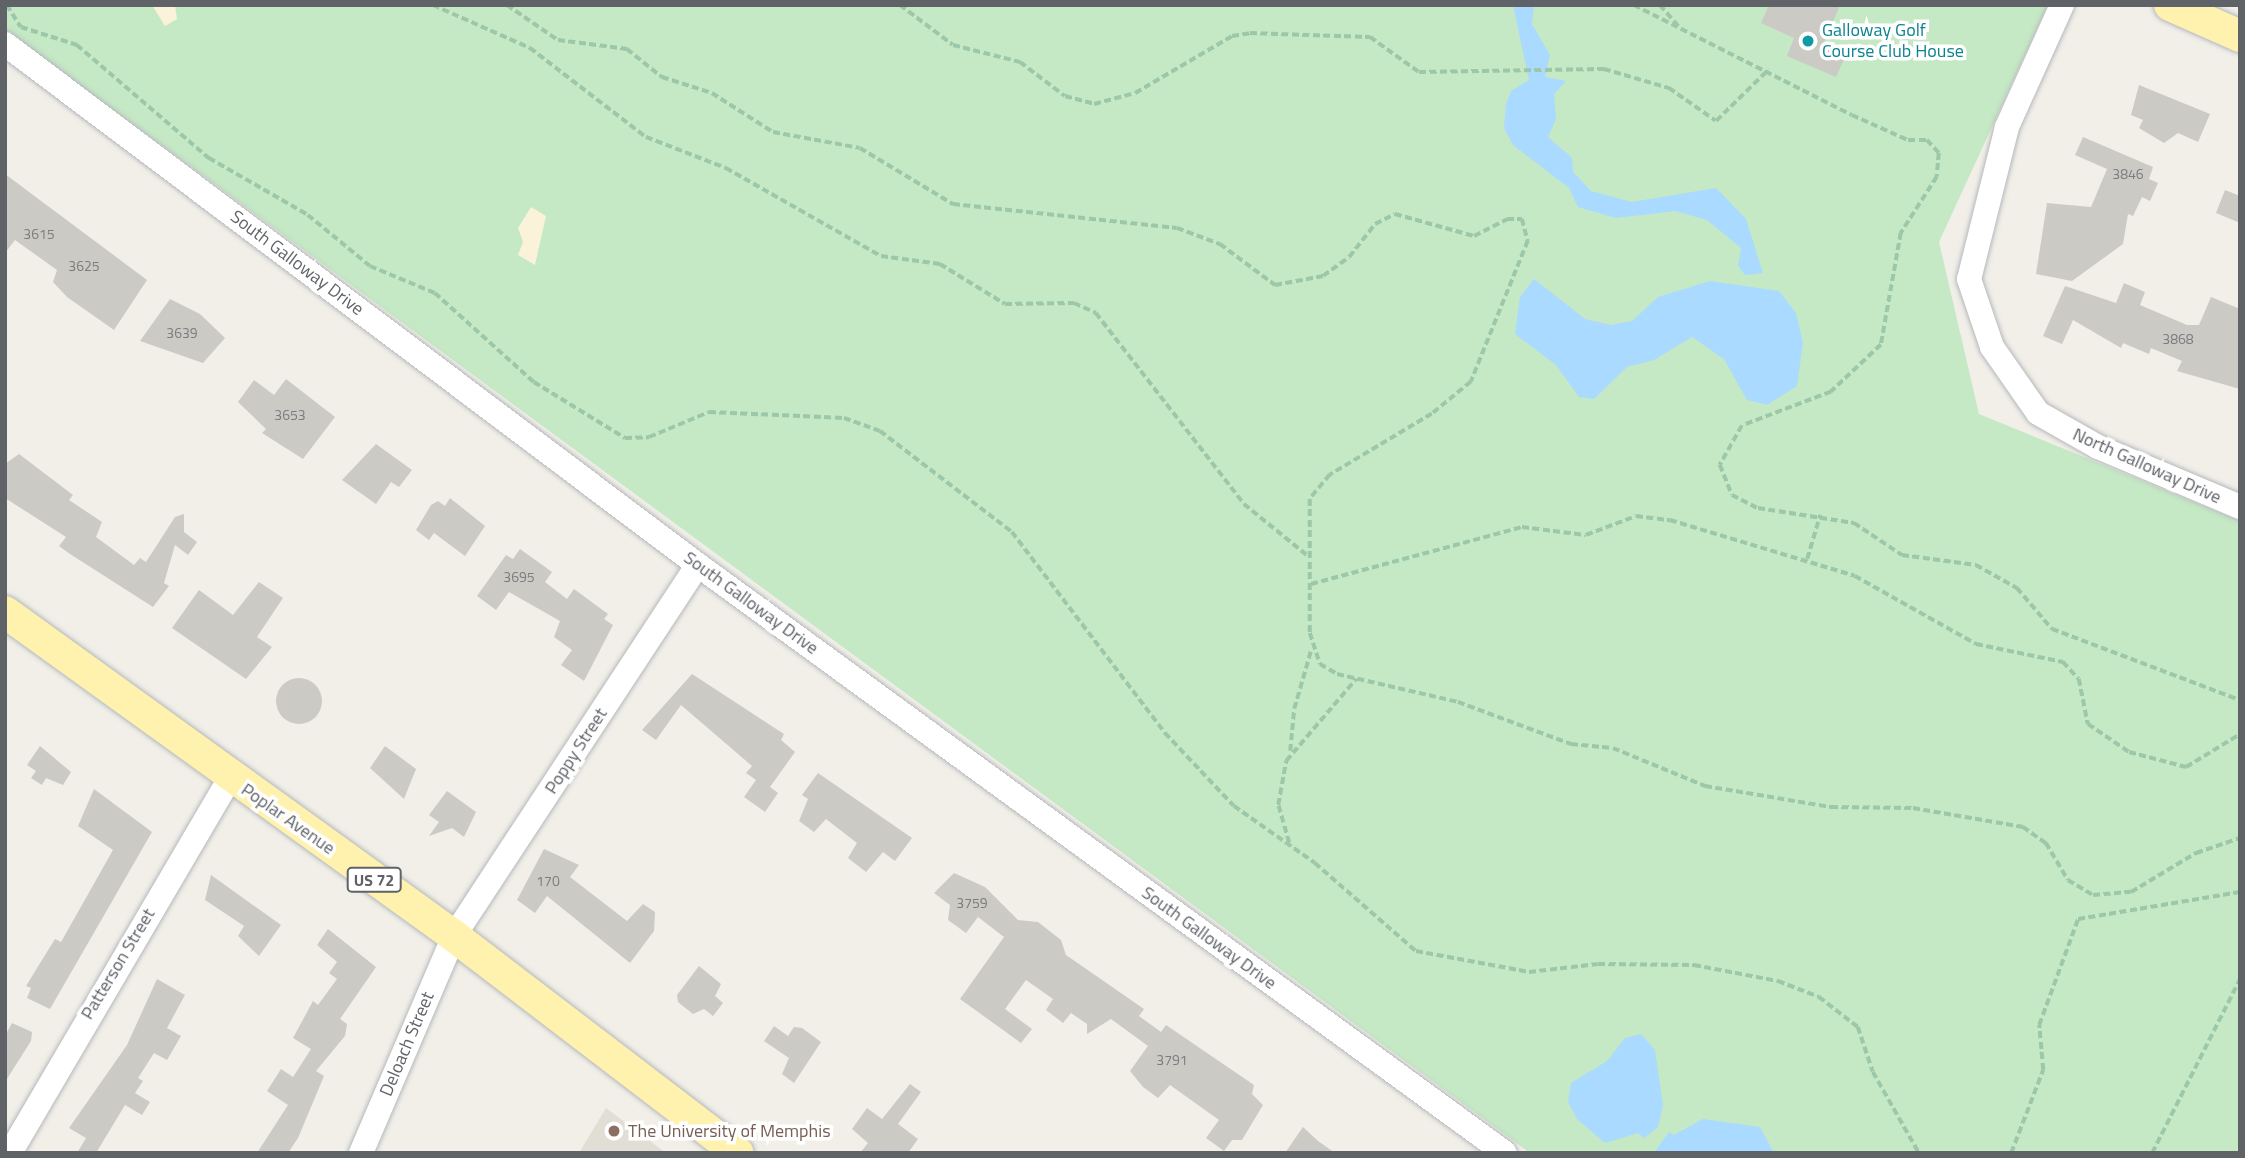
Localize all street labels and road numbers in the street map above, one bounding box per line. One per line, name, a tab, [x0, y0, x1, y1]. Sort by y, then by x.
street label: South Galloway Drive	[226, 206, 368, 320]
street label: North Galloway Drive	[2069, 424, 2225, 508]
street label: South Galloway Drive	[679, 547, 823, 659]
street label: Poppy Street	[540, 704, 612, 798]
street label: Poplar Avenue	[237, 779, 339, 859]
road number: US 72	[346, 867, 402, 892]
street label: South Galloway Drive	[1137, 882, 1281, 994]
street label: Patterson Street	[76, 905, 160, 1023]
street label: Deloach Street	[375, 989, 439, 1099]

